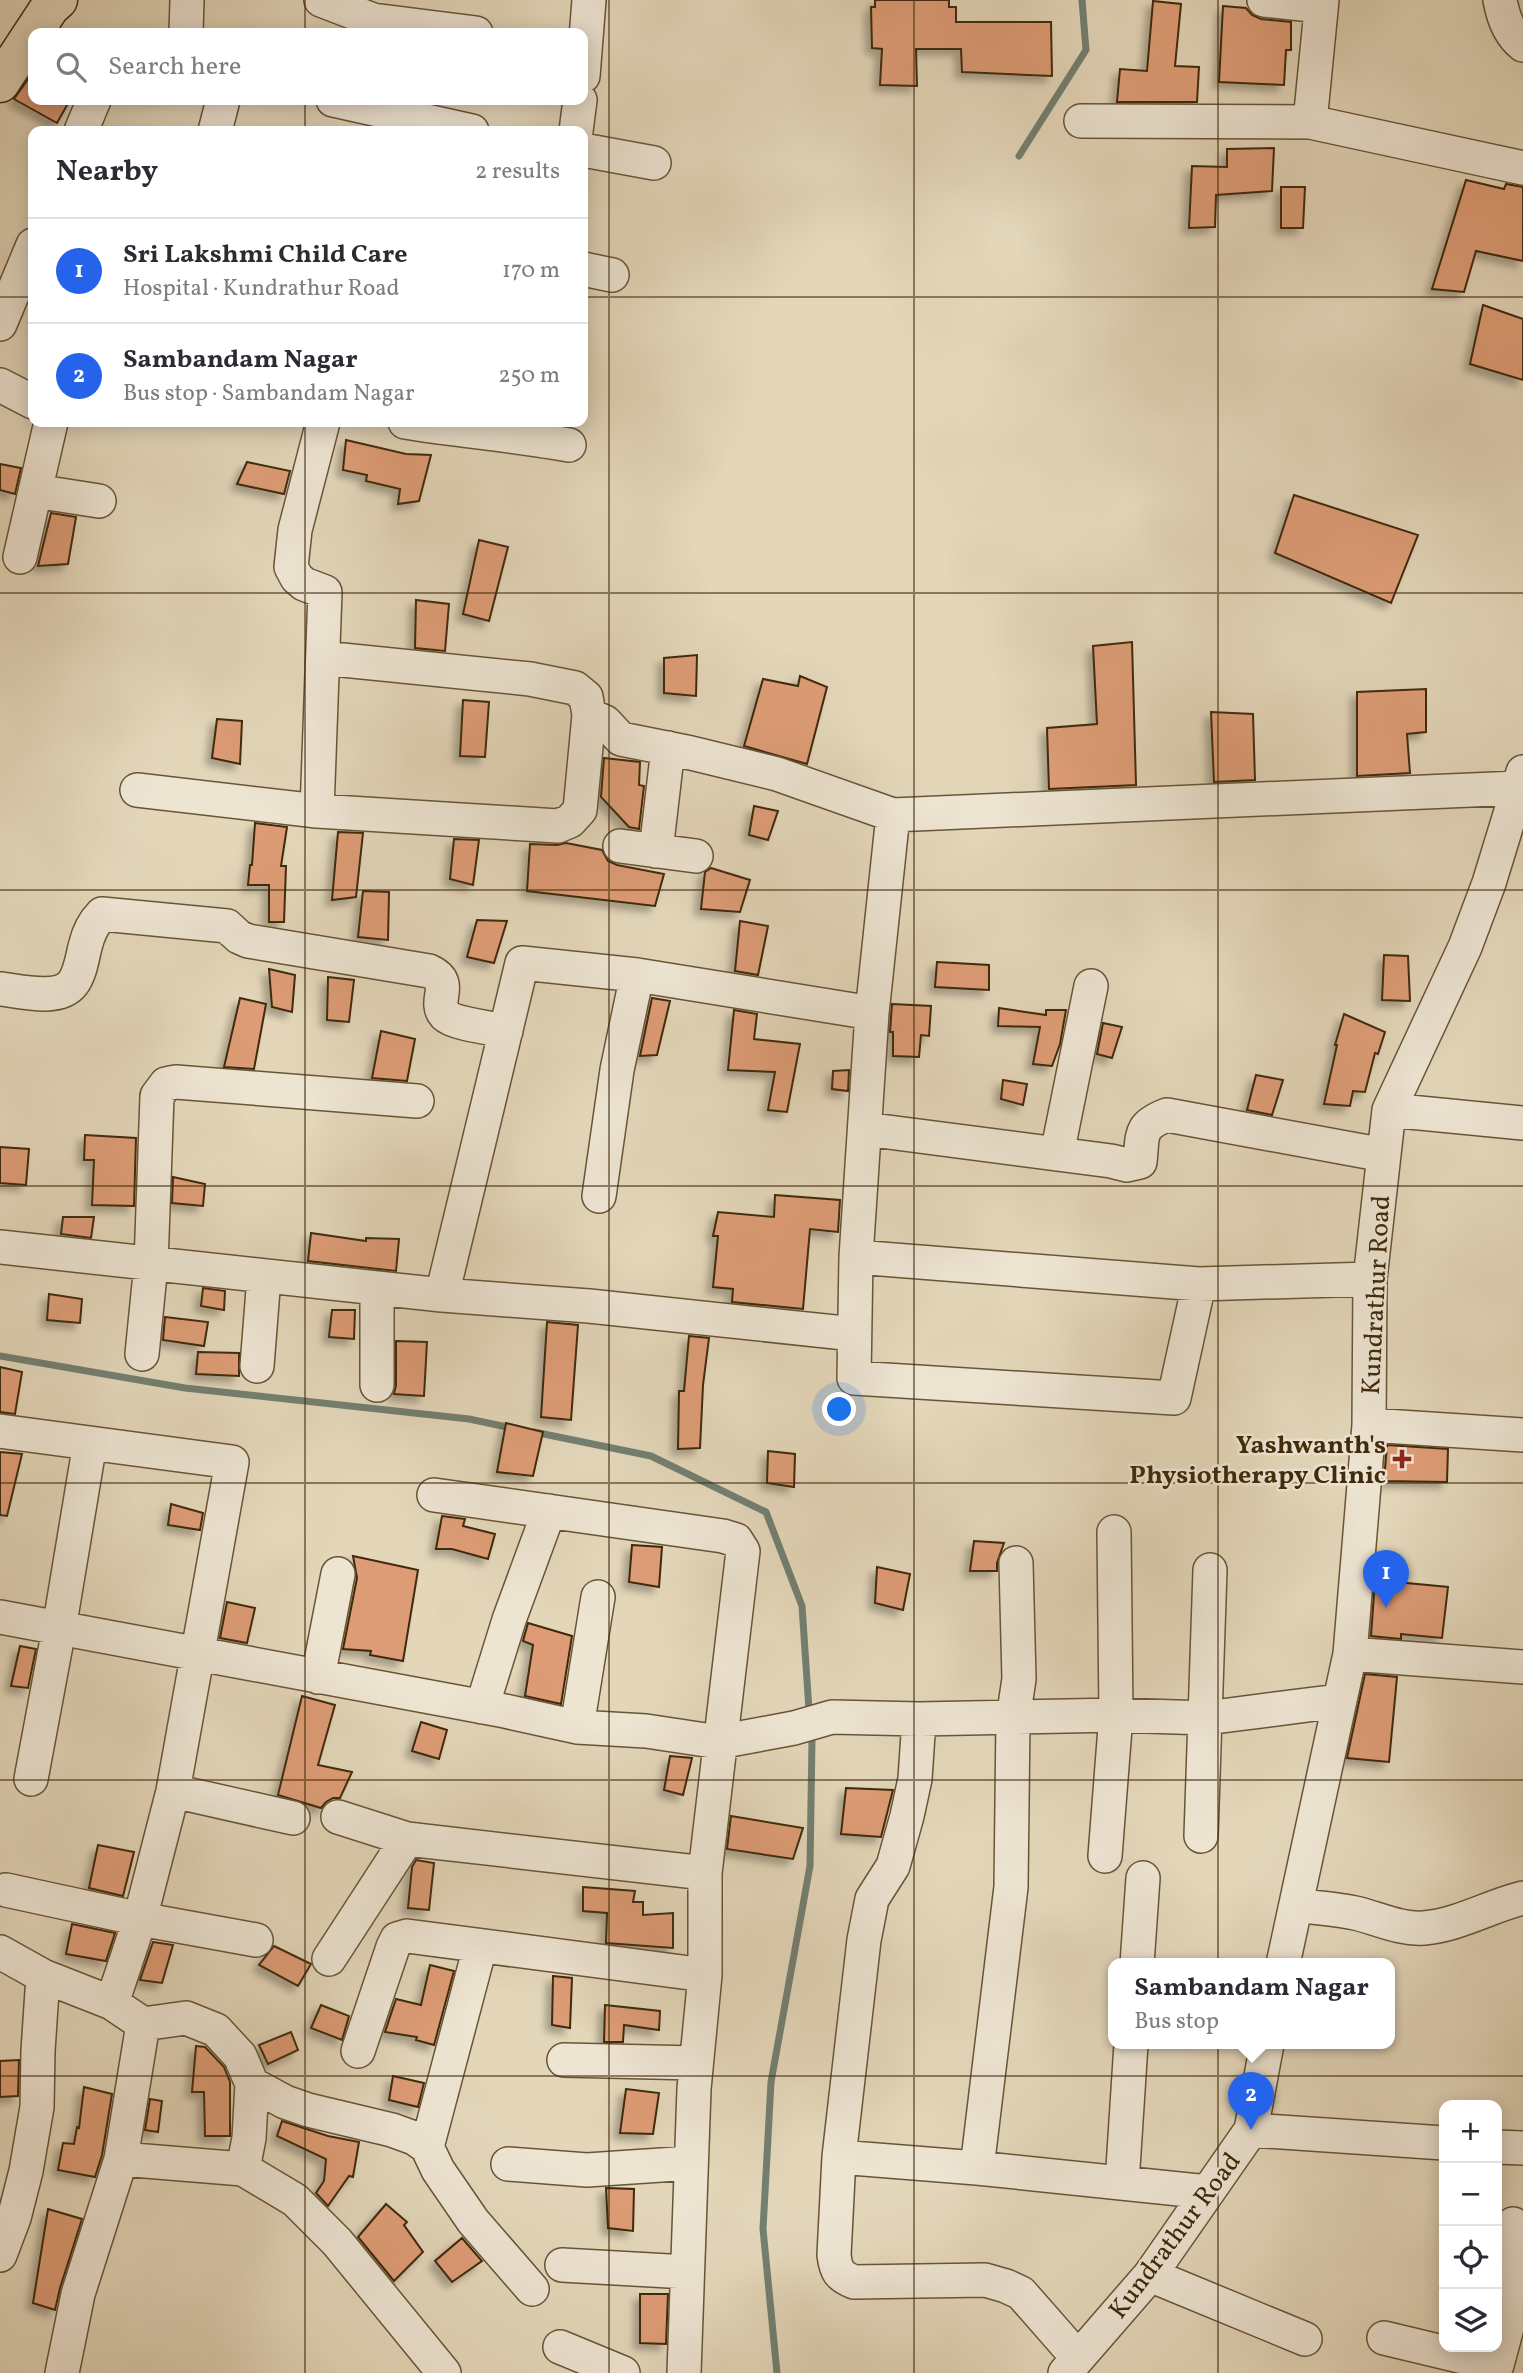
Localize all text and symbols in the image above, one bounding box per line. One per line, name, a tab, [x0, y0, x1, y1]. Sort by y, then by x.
search box	[28, 28, 588, 105]
icon: search	[52, 48, 90, 86]
text: Search here	[108, 49, 241, 85]
text: Nearby	[56, 151, 158, 193]
text: 2 results	[475, 156, 560, 188]
text: Sri Lakshmi Child Care	[123, 237, 408, 273]
text: 1	[74, 255, 84, 287]
text: 170 m	[502, 255, 560, 287]
text: Hospital · Kundrathur Road	[123, 273, 400, 305]
text: Sambandam Nagar	[123, 342, 358, 378]
text: 2	[73, 360, 85, 392]
text: 250 m	[498, 360, 560, 392]
text: Bus stop · Sambandam Nagar	[123, 378, 415, 410]
street label: Kundrathur Road	[1354, 1194, 1400, 1396]
your location	[822, 1392, 856, 1426]
place label: Yashwanth's Physiotherapy Clinic	[1129, 1428, 1386, 1494]
marker: Yashwanth's Physiotherapy Clinic	[1392, 1449, 1412, 1469]
pin: 1	[1363, 1550, 1409, 1608]
popup	[1108, 1958, 1395, 2049]
text: Sambandam Nagar	[1134, 1970, 1369, 2006]
text: Bus stop	[1134, 2006, 1219, 2038]
pin: 2	[1228, 2072, 1274, 2130]
map controls	[1439, 2100, 1502, 2352]
button: +	[1439, 2100, 1502, 2163]
street label: Kundrathur Road	[1101, 2145, 1250, 2327]
button: −	[1439, 2163, 1502, 2226]
button: locate	[1439, 2226, 1502, 2289]
button: layers	[1439, 2289, 1502, 2352]

